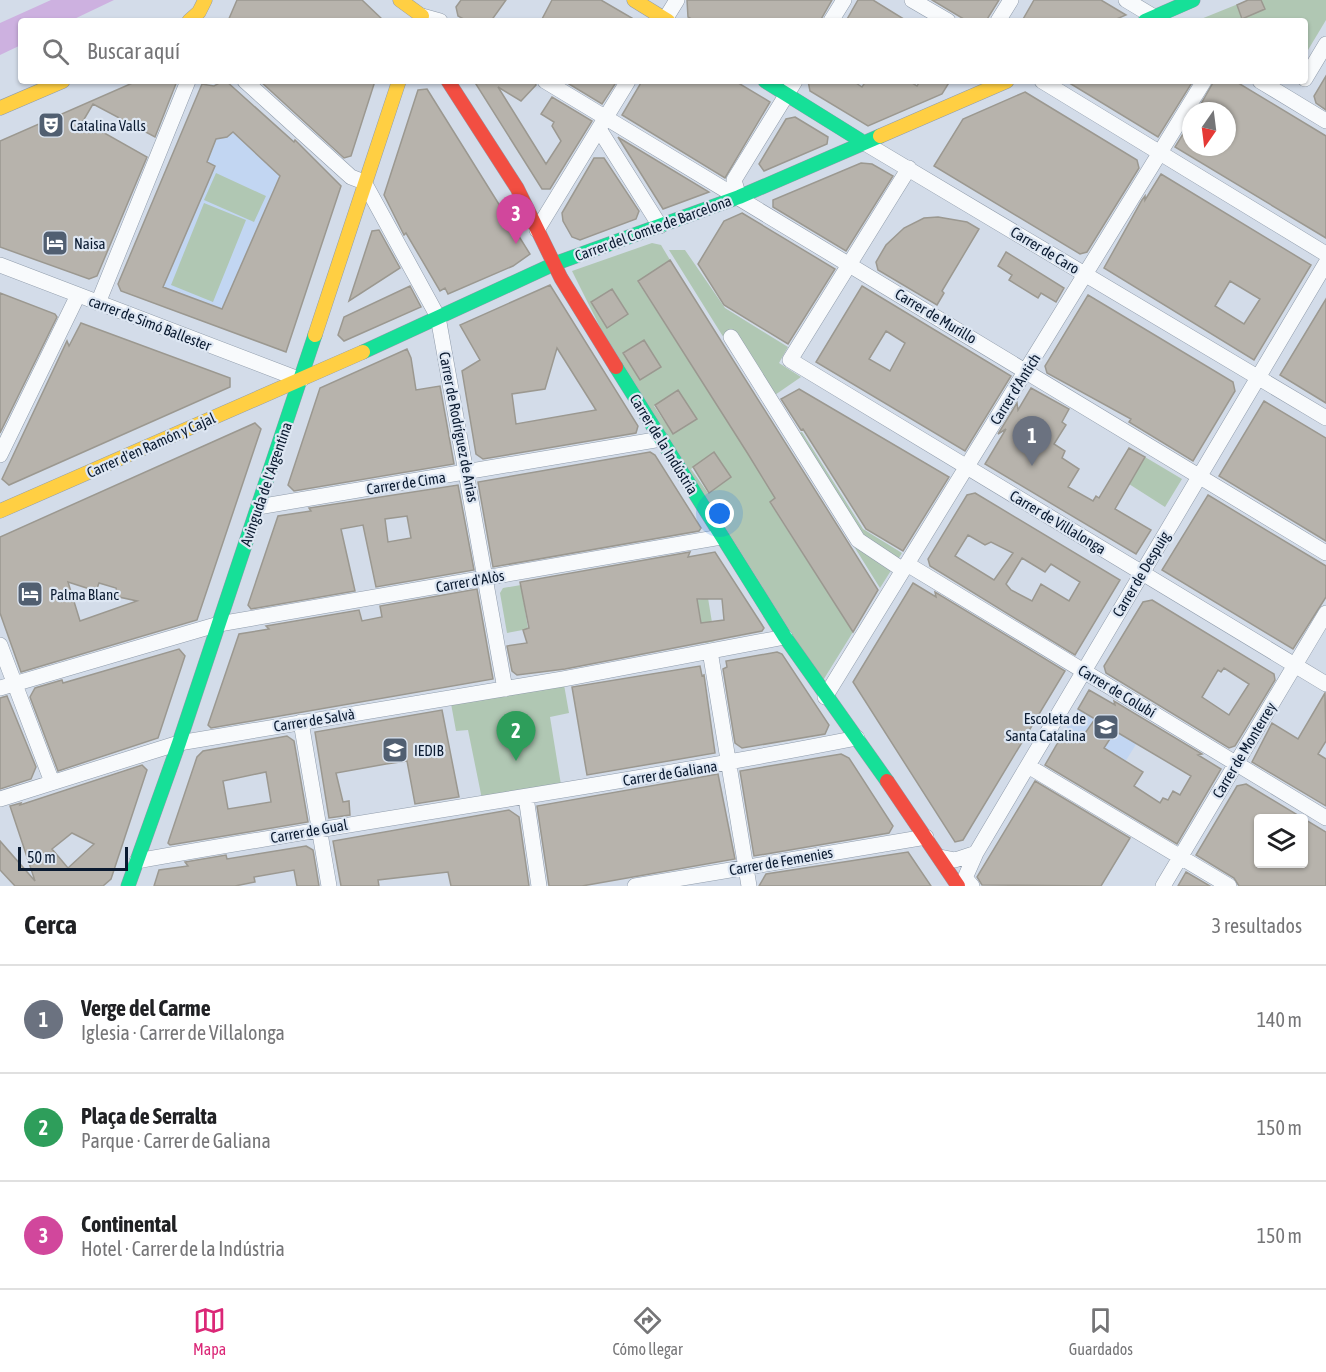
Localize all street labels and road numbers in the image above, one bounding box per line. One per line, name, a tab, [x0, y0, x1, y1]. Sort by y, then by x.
street label: Carrer del Comte de Barcelona	[572, 192, 734, 264]
street label: Carrer de Caro	[1008, 223, 1082, 277]
street label: Carrer de Murillo	[892, 285, 980, 347]
street label: carrer de Simó Ballester	[86, 292, 214, 354]
street label: Carrer de Rodríguez de Arias	[436, 350, 482, 504]
street label: Carrer d'Antich	[986, 350, 1044, 428]
street label: Carrer de la Indústria	[626, 391, 702, 497]
street label: Carrer d'en Ramón y Cajal	[84, 409, 218, 481]
street label: Avinguda de l'Argentina	[237, 420, 295, 548]
street label: Carrer de Cima	[365, 468, 447, 498]
street label: Carrer de Villalonga	[1007, 487, 1109, 557]
street label: Carrer de Despuig	[1109, 528, 1173, 620]
street label: Carrer d'Alòs	[435, 567, 505, 595]
street label: Carrer de Colubí	[1075, 661, 1159, 721]
street label: Carrer de Monterrey	[1209, 699, 1279, 801]
street label: Carrer de Salvà	[272, 705, 356, 735]
street label: Carrer de Galiana	[622, 757, 718, 789]
street label: Carrer de Gual	[269, 816, 349, 846]
street label: Carrer de Femenies	[728, 844, 834, 878]

